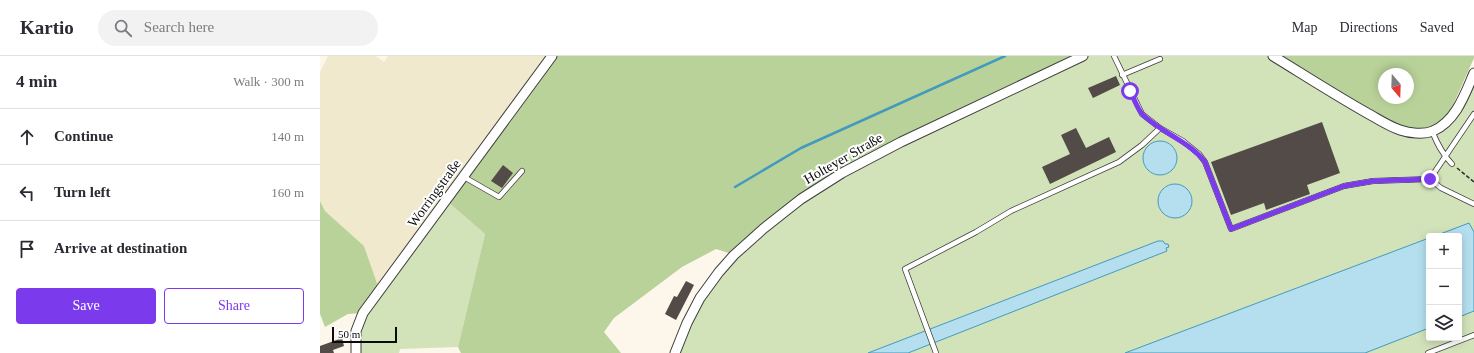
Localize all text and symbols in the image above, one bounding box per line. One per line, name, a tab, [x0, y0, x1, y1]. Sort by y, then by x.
search box	[98, 10, 378, 46]
text: Kartio	[20, 17, 74, 38]
icon: search	[112, 17, 134, 39]
text: Search here	[144, 19, 214, 35]
text: Map	[1292, 20, 1317, 35]
text: Directions	[1339, 20, 1398, 35]
text: Saved	[1420, 20, 1454, 35]
north arrow	[1378, 68, 1414, 104]
text: 4 min	[16, 72, 57, 91]
text: Walk · 300 m	[233, 74, 304, 89]
route start	[1121, 82, 1139, 100]
icon: ahead	[16, 126, 38, 148]
text: Continue	[54, 128, 113, 144]
text: 140 m	[271, 129, 304, 144]
street label: Holteyer Straße	[801, 130, 885, 187]
street label: Worringstraße	[405, 157, 464, 230]
route end	[1421, 170, 1439, 188]
icon: left	[16, 182, 38, 204]
text: Turn left	[54, 184, 111, 200]
text: 160 m	[271, 185, 304, 200]
map controls	[1426, 233, 1462, 341]
button: +	[1426, 233, 1462, 269]
icon: arrive	[16, 238, 38, 260]
text: Arrive at destination	[54, 240, 187, 256]
button: −	[1426, 269, 1462, 305]
button: Save	[16, 288, 156, 324]
button: Share	[164, 288, 304, 324]
button: layers	[1426, 305, 1462, 341]
scale bar	[332, 325, 397, 344]
text: 50 m	[338, 328, 360, 340]

